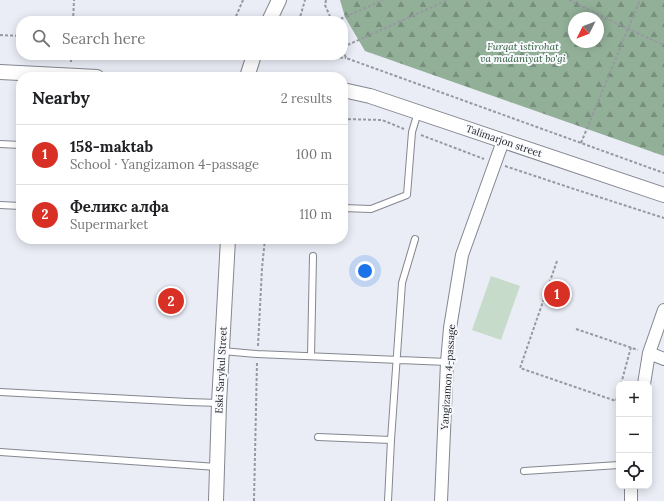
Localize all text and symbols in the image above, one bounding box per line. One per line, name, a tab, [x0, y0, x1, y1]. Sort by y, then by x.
north arrow	[568, 12, 604, 48]
search box	[16, 16, 348, 60]
icon: search	[30, 27, 52, 49]
text: Search here	[62, 29, 145, 48]
park label: Furqat istirohat va madaniyat bo'gi	[480, 40, 566, 65]
text: Nearby	[32, 87, 90, 109]
text: 2 results	[281, 90, 332, 107]
street label: Talimarjon street	[464, 122, 544, 160]
text: 158-maktab	[70, 137, 153, 156]
text: 1	[42, 146, 48, 163]
text: 100 m	[296, 146, 332, 163]
text: School · Yangizamon 4-passage	[70, 156, 259, 173]
text: Феликс алфа	[70, 197, 169, 216]
text: 2	[42, 206, 48, 223]
text: 110 m	[299, 206, 332, 223]
text: Supermarket	[70, 216, 148, 233]
your location	[355, 261, 375, 281]
pin: 1	[544, 279, 570, 309]
pin: 2	[158, 286, 184, 316]
street label: Yangizamon 4-passage	[438, 323, 458, 431]
street label: Eski Sarykul Street	[212, 326, 230, 414]
map controls	[616, 381, 652, 489]
button: +	[616, 381, 652, 417]
button: −	[616, 417, 652, 453]
button: locate	[616, 453, 652, 489]

